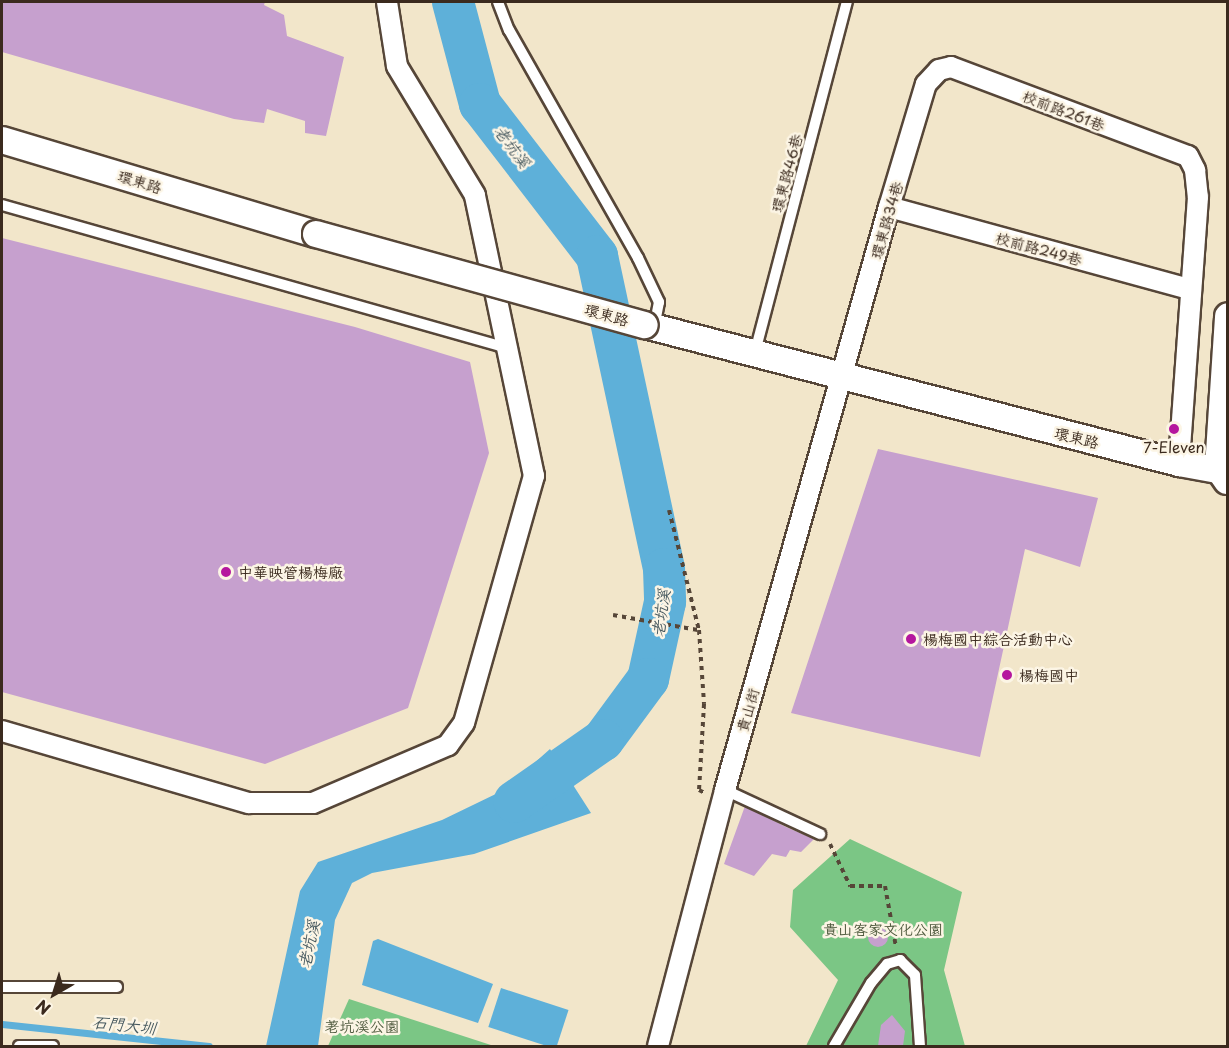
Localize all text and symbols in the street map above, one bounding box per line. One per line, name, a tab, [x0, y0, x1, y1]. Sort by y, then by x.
street label: 校前路261巷	[1020, 86, 1108, 134]
water label: 老坑溪	[491, 121, 535, 171]
street label: 環東路46巷	[767, 132, 805, 214]
street label: 環東路	[116, 166, 164, 196]
street label: 環東路34巷	[866, 179, 906, 261]
street label: 校前路249巷	[994, 228, 1084, 268]
street label: 環東路	[583, 299, 631, 329]
marker: 7-Eleven	[1167, 422, 1181, 436]
street label: 環東路	[1053, 423, 1101, 451]
place label: 7-Eleven	[1143, 438, 1205, 456]
place label: 中華映管楊梅廠	[238, 563, 343, 581]
marker: 中華映管楊梅廠	[219, 565, 233, 579]
water label: 老坑溪	[647, 588, 673, 638]
place label: 楊梅國中綜合活動中心	[923, 630, 1073, 648]
marker: 楊梅國中綜合活動中心	[904, 632, 918, 646]
place label: 楊梅國中	[1019, 666, 1079, 684]
marker: 楊梅國中	[1000, 668, 1014, 682]
street label: 貴山街	[732, 686, 762, 734]
water label: 老坑溪	[294, 919, 322, 969]
park label: 貴山客家文化公園	[823, 920, 943, 938]
north arrow	[24, 964, 84, 1024]
text: N	[30, 995, 55, 1021]
water label: 石門大圳	[91, 1011, 157, 1037]
park label: 荖坑溪公園	[325, 1017, 399, 1035]

